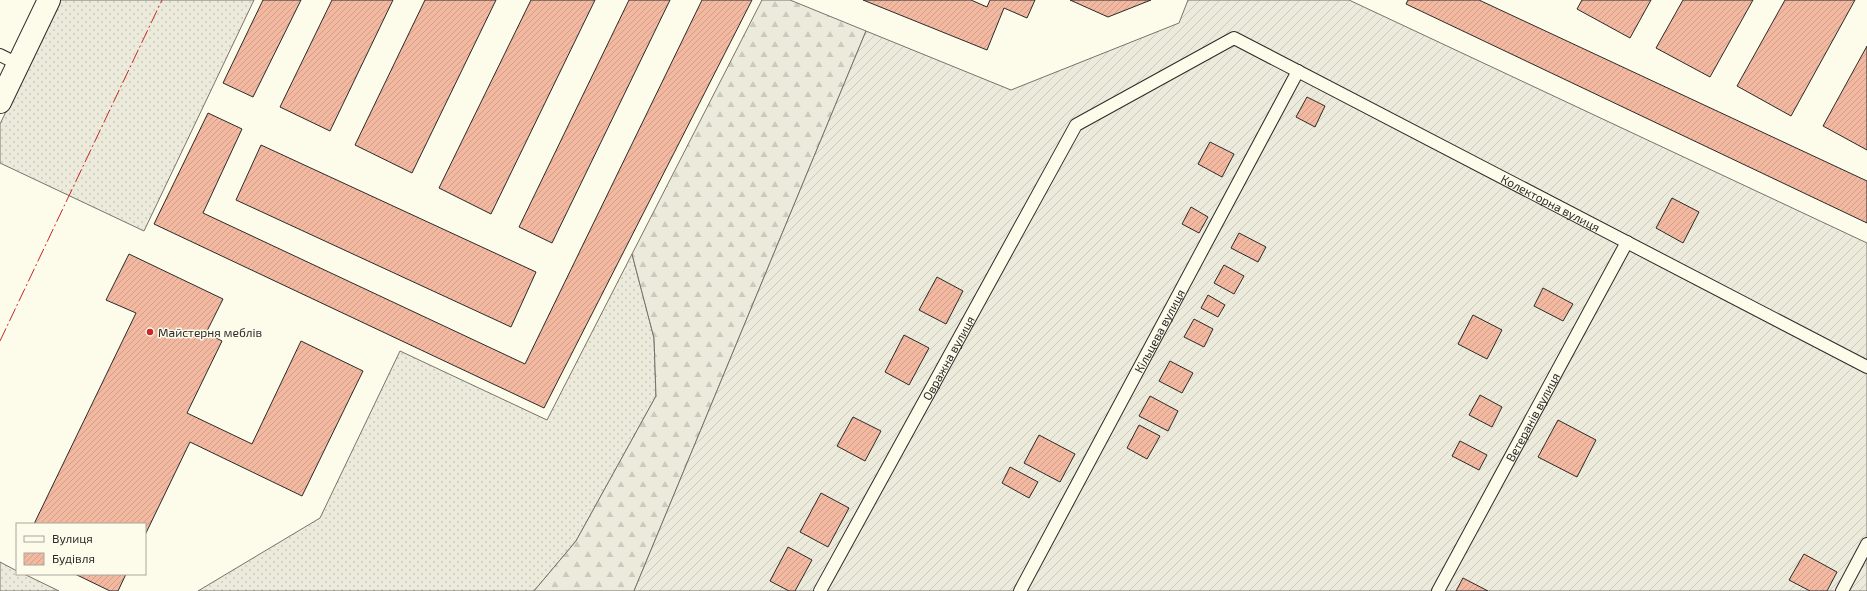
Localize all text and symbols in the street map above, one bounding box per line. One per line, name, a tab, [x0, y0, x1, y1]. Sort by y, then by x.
street label: Колекторна вулиця	[1499, 171, 1603, 234]
street label: Кільцева вулиця	[1131, 287, 1187, 375]
street label: Овражна вулиця	[919, 313, 977, 402]
place label: Майстерня меблів	[158, 325, 262, 339]
marker: Майстерня меблів	[145, 327, 155, 337]
street label: Ветеранів вулиця	[1503, 370, 1562, 464]
legend	[16, 523, 146, 575]
text: Вулиця	[52, 531, 93, 546]
text: Будівля	[52, 551, 95, 566]

